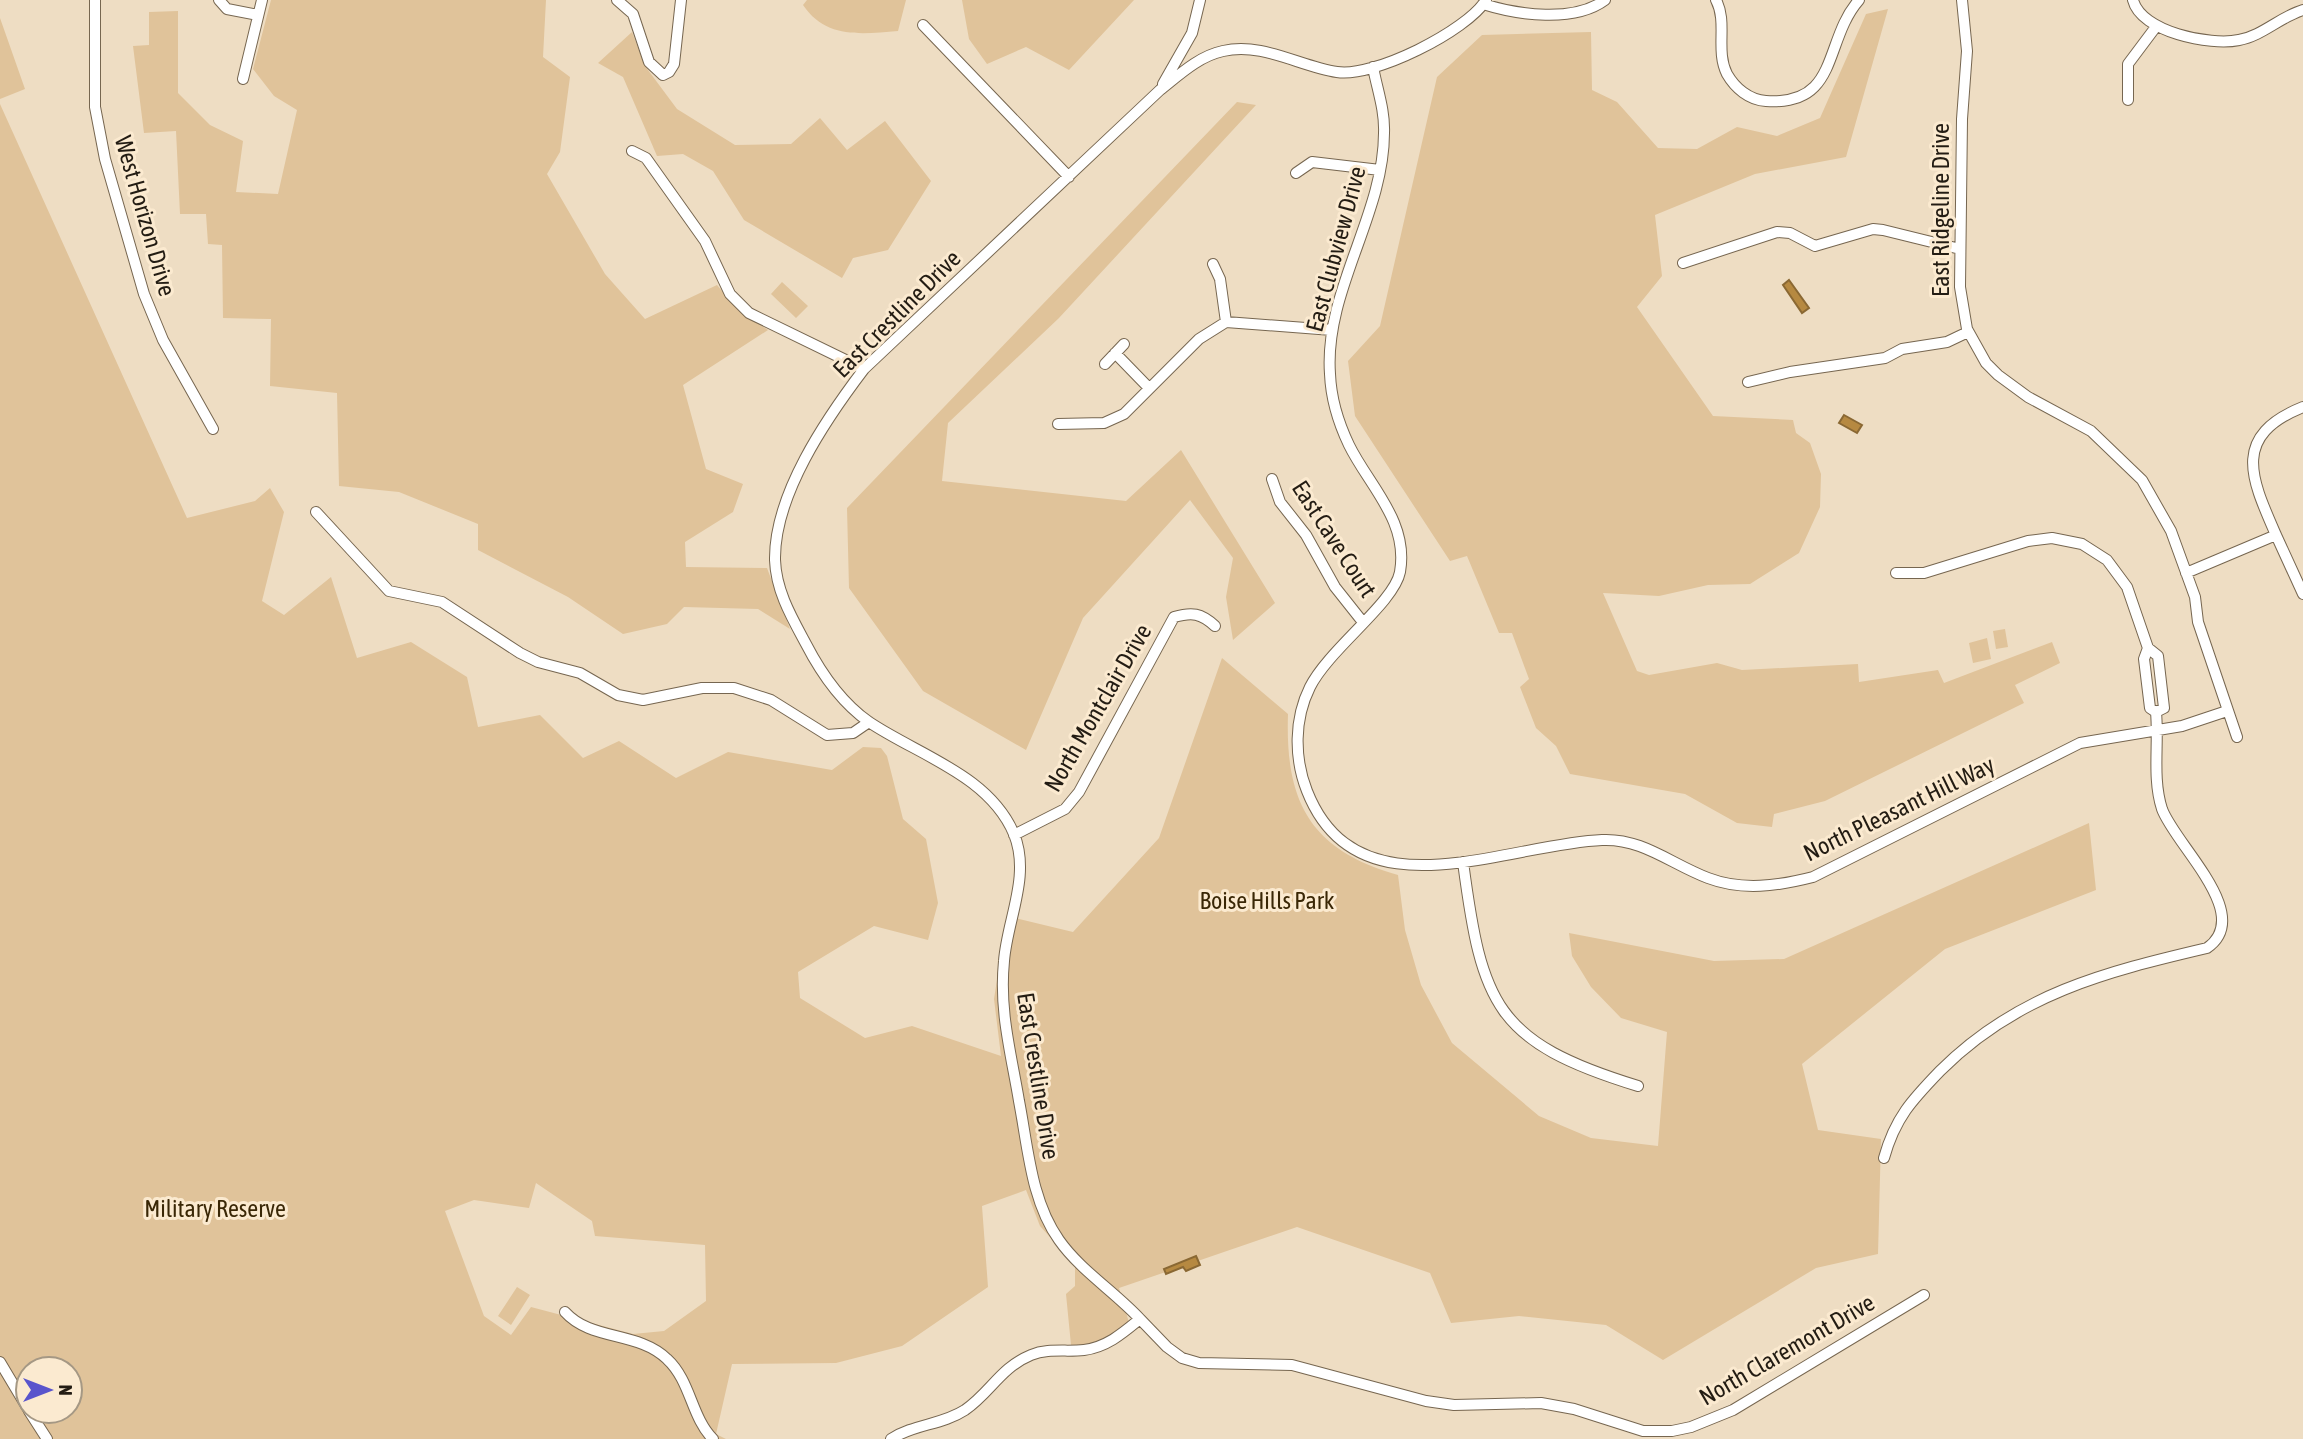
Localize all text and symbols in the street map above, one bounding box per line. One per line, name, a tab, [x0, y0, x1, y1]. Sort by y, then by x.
street label: East Ridgeline Drive	[1927, 123, 1954, 297]
street label: West Horizon Drive	[110, 133, 181, 299]
street label: East Clubview Drive	[1300, 163, 1371, 335]
street label: East Crestline Drive	[828, 245, 966, 383]
street label: East Cave Court	[1287, 475, 1382, 602]
street label: North Montclair Drive	[1039, 619, 1156, 796]
street label: North Pleasant Hill Way	[1799, 751, 1999, 866]
park label: Boise Hills Park	[1200, 887, 1335, 914]
street label: East Crestline Drive	[1012, 991, 1065, 1161]
park label: Military Reserve	[144, 1195, 286, 1222]
street label: North Claremont Drive	[1695, 1289, 1879, 1411]
north arrow	[14, 1355, 84, 1425]
text: N	[55, 1384, 77, 1396]

